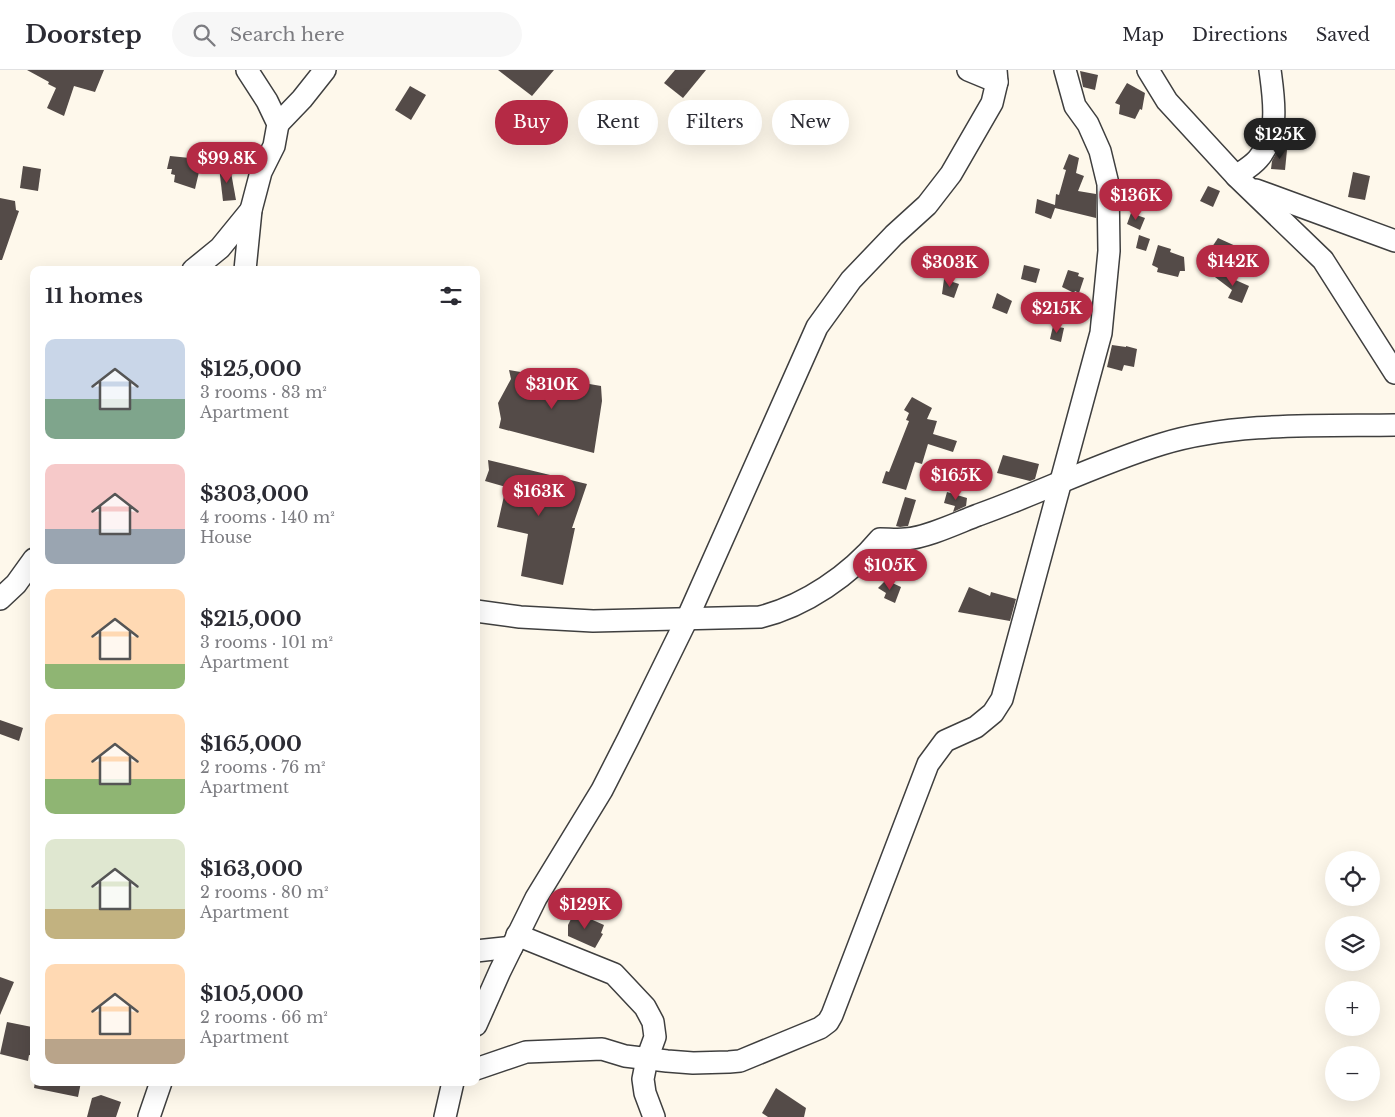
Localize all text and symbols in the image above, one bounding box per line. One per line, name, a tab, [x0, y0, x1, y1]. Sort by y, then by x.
search box	[172, 12, 522, 57]
text: Doorstep	[25, 20, 142, 49]
icon: search	[190, 21, 218, 49]
text: Search here	[230, 23, 345, 46]
text: Map	[1122, 24, 1164, 46]
text: Directions	[1192, 24, 1288, 46]
text: Saved	[1316, 24, 1370, 46]
chip: Buy	[495, 100, 568, 145]
chip: Rent	[578, 100, 658, 145]
chip: Filters	[668, 100, 762, 145]
chip: New	[772, 100, 849, 145]
pin: $125K	[1245, 118, 1315, 160]
text: $125K	[1255, 124, 1305, 144]
pin: $99.8K	[186, 142, 268, 184]
text: $99.8K	[198, 148, 256, 168]
pin: $136K	[1101, 178, 1171, 221]
text: $136K	[1110, 185, 1162, 205]
pin: $142K	[1198, 244, 1268, 287]
pin: $303K	[915, 246, 985, 288]
text: $142K	[1207, 251, 1259, 271]
text: $303K	[922, 252, 978, 272]
icon: filters	[437, 282, 465, 310]
text: 11 homes	[45, 283, 143, 309]
pin: $215K	[1022, 292, 1092, 334]
text: $215K	[1032, 298, 1082, 318]
text: $125,000	[200, 356, 302, 382]
icon: home	[85, 359, 145, 419]
pin: $310K	[517, 368, 587, 410]
text: $310K	[526, 374, 578, 394]
text: 3 rooms · 83 m²	[200, 382, 327, 402]
text: Apartment	[200, 402, 289, 422]
pin: $165K	[921, 458, 991, 501]
text: $165K	[931, 465, 981, 485]
pin: $163K	[504, 474, 574, 517]
text: $303,000	[200, 481, 309, 507]
text: $163K	[513, 481, 565, 501]
icon: home	[85, 484, 145, 544]
text: 4 rooms · 140 m²	[200, 507, 335, 527]
text: House	[200, 527, 252, 547]
pin: $105K	[855, 548, 925, 591]
text: $105K	[864, 555, 916, 575]
text: $215,000	[200, 606, 302, 632]
icon: home	[85, 609, 145, 669]
text: 3 rooms · 101 m²	[200, 632, 333, 652]
text: Apartment	[200, 652, 289, 672]
text: $165,000	[200, 731, 302, 757]
icon: home	[85, 734, 145, 794]
text: 2 rooms · 76 m²	[200, 757, 326, 777]
text: Apartment	[200, 777, 289, 797]
map controls	[1325, 851, 1380, 1101]
button: locate	[1325, 851, 1380, 906]
text: $163,000	[200, 856, 303, 882]
icon: home	[85, 859, 145, 919]
text: 2 rooms · 80 m²	[200, 882, 328, 902]
pin: $129K	[550, 888, 620, 930]
text: $129K	[559, 894, 611, 914]
text: Apartment	[200, 902, 289, 922]
button: layers	[1325, 916, 1380, 971]
text: $105,000	[200, 981, 304, 1007]
button: +	[1325, 981, 1380, 1036]
icon: home	[85, 984, 145, 1044]
text: 2 rooms · 66 m²	[200, 1007, 328, 1027]
text: Apartment	[200, 1027, 289, 1047]
button: −	[1325, 1046, 1380, 1101]

